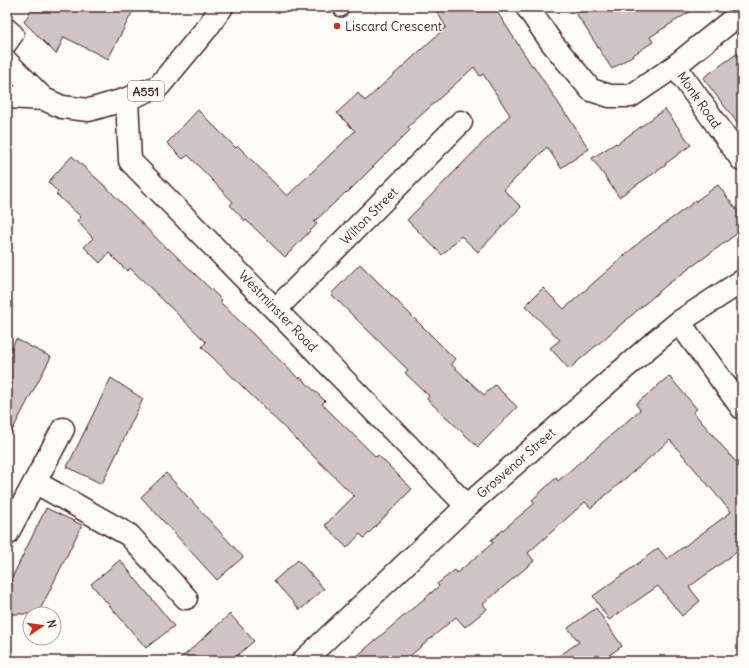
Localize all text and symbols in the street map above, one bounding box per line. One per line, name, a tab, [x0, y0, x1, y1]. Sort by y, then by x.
place label: Liscard Crescent	[345, 18, 443, 35]
marker: Liscard Crescent	[332, 21, 342, 31]
street label: Monk Road	[673, 68, 725, 132]
road number: A551	[128, 81, 164, 101]
street label: Wilton Street	[337, 183, 402, 248]
street label: Westminster Road	[235, 267, 321, 355]
street label: Grosvenor Street	[473, 424, 559, 502]
north arrow	[22, 606, 62, 646]
text: N	[44, 618, 59, 629]

